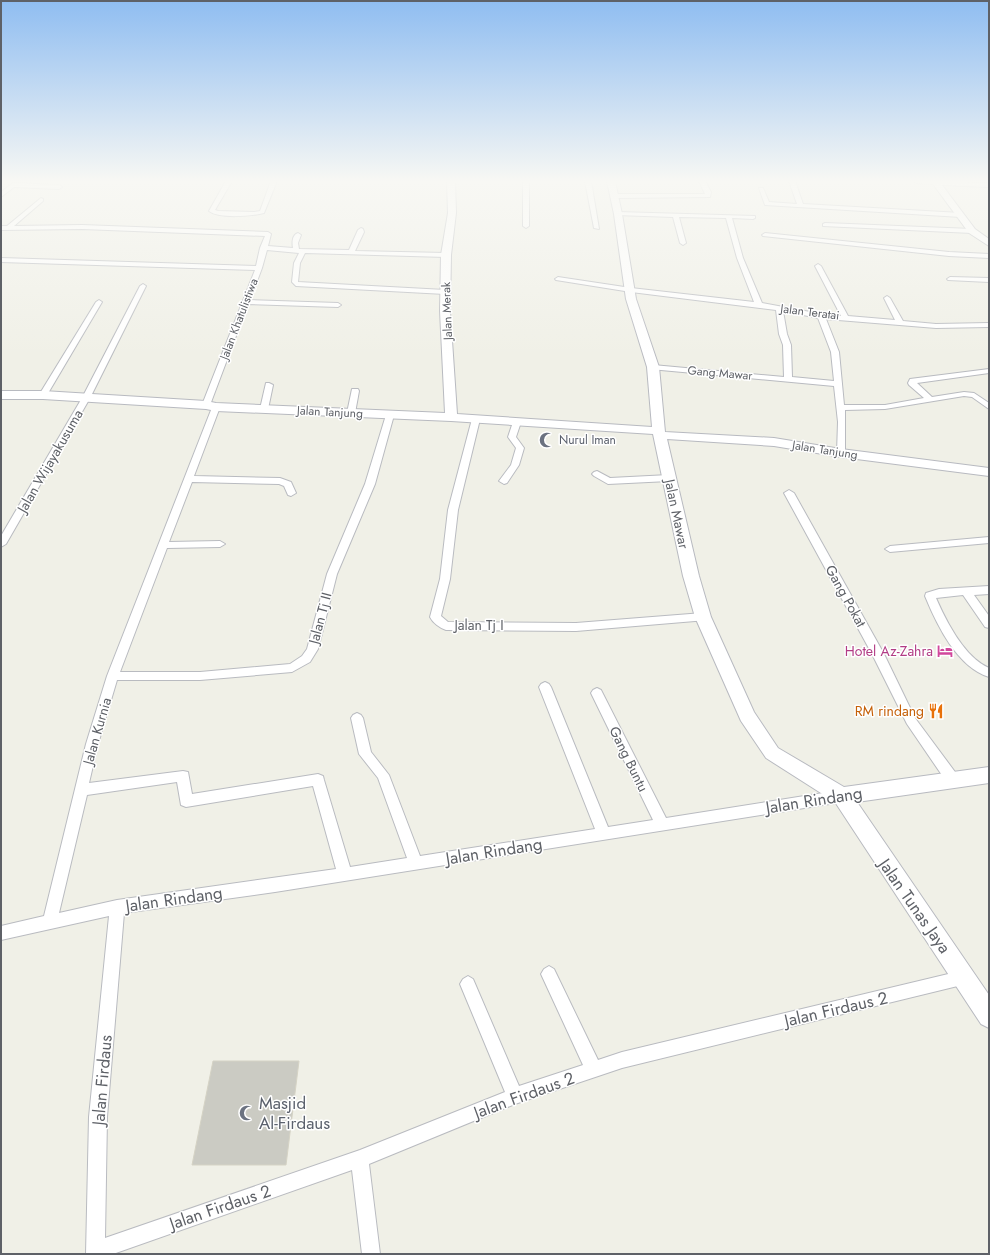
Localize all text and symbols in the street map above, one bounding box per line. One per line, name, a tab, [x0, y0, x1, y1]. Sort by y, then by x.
street label: Jalan Khatulistiwa	[215, 276, 263, 364]
street label: Jalan Merak	[437, 281, 457, 342]
street label: Jalan Teratai	[777, 299, 841, 325]
street label: Gang Mawar	[687, 361, 754, 385]
street label: Jalan Tanjung	[295, 401, 363, 423]
street label: Jalan Wijayakusuma	[11, 406, 88, 518]
mosque icon: Nurul Iman	[538, 431, 556, 449]
place label: Nurul Iman	[559, 431, 616, 449]
street label: Jalan Tanjung	[789, 436, 859, 464]
street label: Jalan Mawar	[659, 475, 694, 551]
street label: Gang Pokat	[821, 561, 872, 631]
street label: Jalan Tj II	[303, 590, 336, 648]
street label: Jalan Tj I	[452, 615, 504, 635]
place label: Hotel Az-Zahra	[845, 641, 933, 661]
hotel icon: Hotel Az-Zahra	[936, 642, 954, 660]
street label: Jalan Kurnia	[77, 695, 116, 769]
place label: RM rindang	[855, 701, 924, 721]
restaurant icon: RM rindang	[927, 702, 945, 720]
street label: Gang Buntu	[605, 723, 653, 795]
street label: Jalan Rindang	[762, 781, 864, 820]
street label: Jalan Rindang	[442, 832, 544, 871]
street label: Jalan Tunas Jaya	[872, 852, 957, 958]
street label: Jalan Rindang	[122, 880, 224, 918]
street label: Jalan Firdaus 2	[780, 985, 890, 1033]
street label: Jalan Firdaus	[86, 1034, 118, 1128]
street label: Jalan Firdaus 2	[468, 1066, 578, 1125]
place label: Masjid Al-Firdaus	[259, 1091, 330, 1135]
mosque icon: Masjid Al-Firdaus	[238, 1104, 256, 1122]
street label: Jalan Firdaus 2	[164, 1178, 274, 1236]

